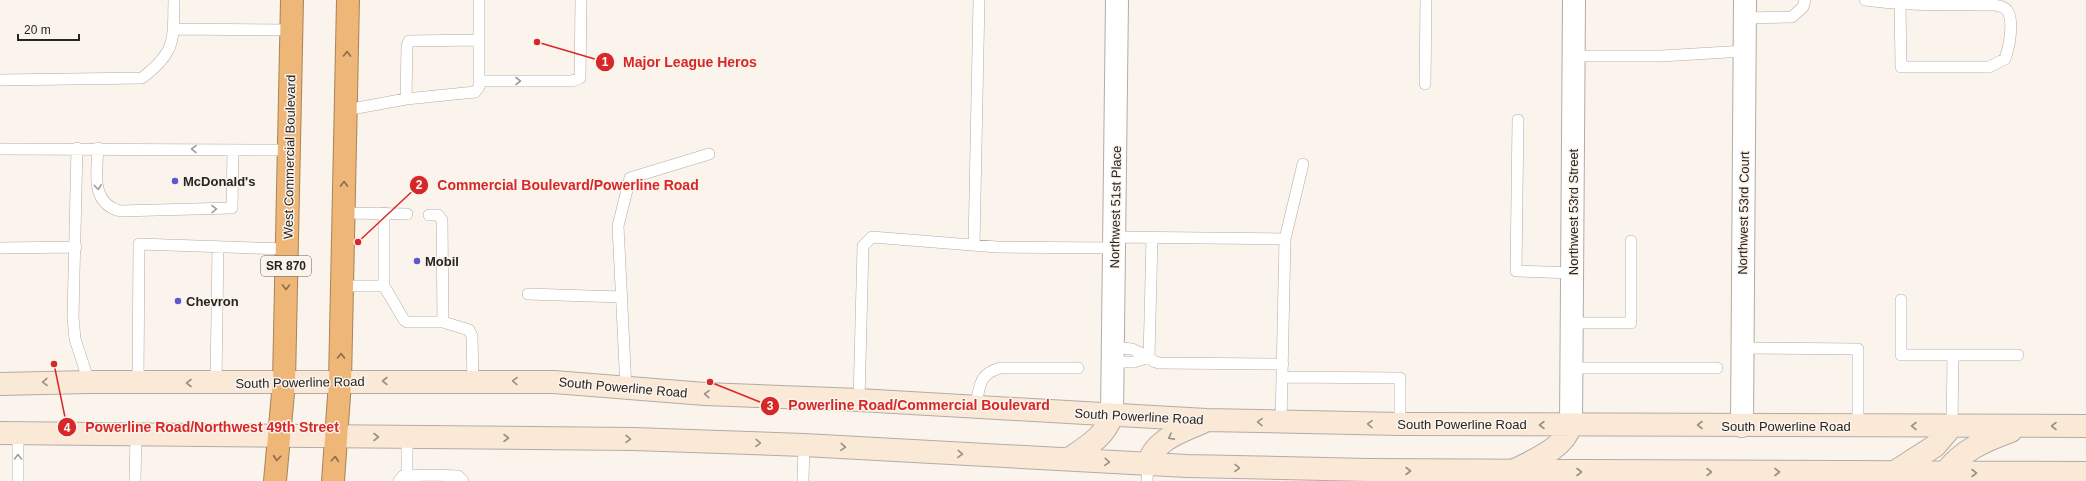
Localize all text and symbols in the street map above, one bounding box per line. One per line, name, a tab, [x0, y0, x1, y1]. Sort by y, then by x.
scale bar	[18, 16, 79, 42]
text: 20 m	[24, 23, 51, 37]
callout: Major League Heros	[595, 49, 765, 75]
one-way arrow	[343, 51, 351, 57]
text: Major League Heros	[623, 54, 757, 70]
text: 1	[602, 55, 609, 69]
street label: West Commercial Boulevard	[281, 75, 298, 239]
one-way arrow	[515, 77, 521, 85]
one-way arrow	[191, 145, 197, 153]
street label: Northwest 51st Place	[1107, 145, 1124, 269]
street label: Northwest 53rd Street	[1566, 148, 1581, 275]
street label: Northwest 53rd Court	[1735, 151, 1752, 275]
callout: Commercial Boulevard/Powerline Road	[409, 172, 706, 198]
place label: McDonald's	[183, 174, 255, 189]
marker: McDonald's	[170, 176, 180, 186]
text: Commercial Boulevard/Powerline Road	[437, 177, 699, 193]
text: 2	[416, 178, 423, 192]
one-way arrow	[340, 181, 348, 187]
one-way arrow	[93, 184, 102, 190]
one-way arrow	[211, 205, 217, 213]
place label: Mobil	[425, 254, 459, 269]
road number: SR 870	[261, 256, 311, 276]
marker: Mobil	[412, 256, 422, 266]
one-way arrow	[281, 284, 290, 290]
place label: Chevron	[186, 294, 239, 309]
marker: Chevron	[173, 296, 183, 306]
one-way arrow	[336, 353, 345, 359]
street label: South Powerline Road	[235, 374, 365, 391]
street label: South Powerline Road	[558, 374, 688, 401]
one-way arrow	[382, 377, 388, 385]
one-way arrow	[512, 377, 518, 385]
one-way arrow	[42, 378, 48, 387]
one-way arrow	[186, 379, 192, 387]
one-way arrow	[704, 389, 710, 398]
callout: Powerline Road/Commercial Boulevard	[760, 393, 1058, 419]
text: Powerline Road/Commercial Boulevard	[788, 397, 1050, 413]
text: 3	[767, 399, 774, 413]
street label: South Powerline Road	[1074, 406, 1204, 427]
callout: Powerline Road/Northwest 49th Street	[57, 414, 347, 440]
street label: South Powerline Road	[1397, 417, 1527, 432]
one-way arrow	[1257, 418, 1263, 426]
text: Powerline Road/Northwest 49th Street	[85, 419, 339, 435]
one-way arrow	[1367, 419, 1373, 428]
street label: South Powerline Road	[1721, 419, 1851, 434]
text: 4	[64, 421, 71, 435]
one-way arrow	[1539, 421, 1545, 429]
one-way arrow	[1697, 421, 1703, 429]
one-way arrow	[1911, 422, 1917, 430]
one-way arrow	[2051, 422, 2057, 430]
one-way arrow	[1168, 432, 1176, 439]
one-way arrow	[373, 433, 379, 441]
one-way arrow	[503, 434, 509, 442]
one-way arrow	[625, 435, 631, 443]
one-way arrow	[755, 439, 761, 447]
one-way arrow	[840, 443, 846, 452]
one-way arrow	[957, 449, 963, 458]
one-way arrow	[14, 454, 22, 460]
one-way arrow	[272, 455, 281, 461]
one-way arrow	[330, 456, 339, 462]
one-way arrow	[1104, 457, 1111, 466]
one-way arrow	[1234, 464, 1240, 472]
one-way arrow	[1405, 467, 1411, 475]
one-way arrow	[1576, 468, 1582, 476]
one-way arrow	[1706, 468, 1712, 476]
one-way arrow	[1774, 468, 1780, 476]
one-way arrow	[1971, 469, 1977, 477]

